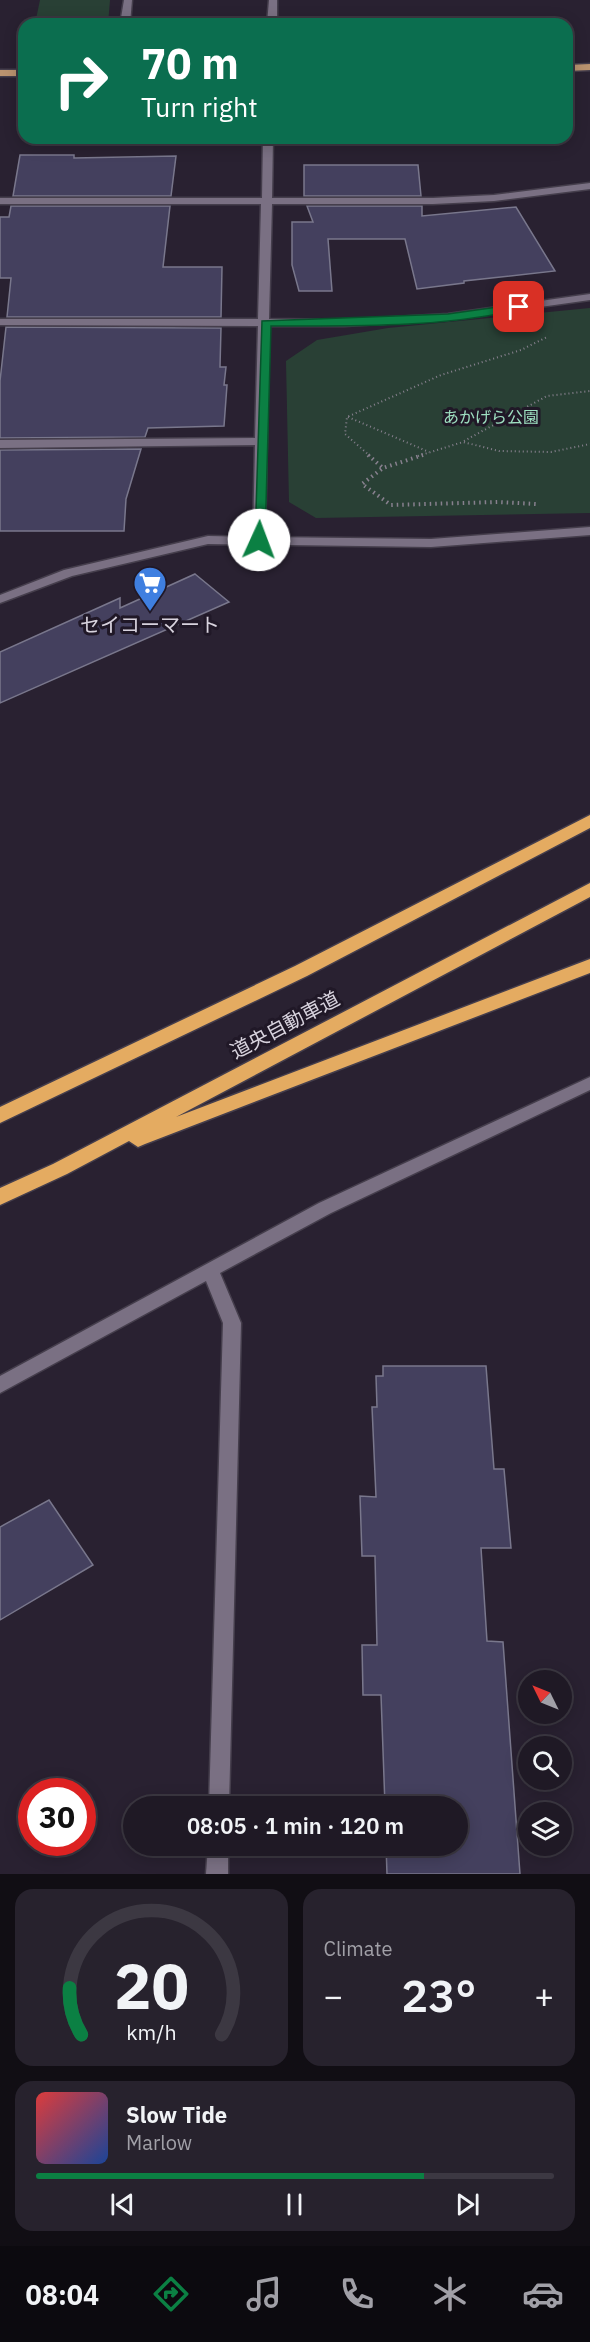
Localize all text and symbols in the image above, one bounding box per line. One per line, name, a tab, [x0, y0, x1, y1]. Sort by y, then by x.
text: 70 m	[141, 36, 239, 91]
icon: right	[42, 42, 120, 120]
text: Turn right	[141, 89, 258, 124]
pin	[493, 281, 544, 332]
icon: arrive	[502, 290, 535, 323]
park label: あかげら公園	[443, 407, 539, 427]
position arrow	[227, 508, 291, 572]
supermarket icon: セイコーマート	[132, 565, 168, 612]
place label: セイコーマート	[80, 611, 220, 638]
street label: 道央自動車道	[225, 984, 344, 1065]
north arrow	[518, 1670, 572, 1724]
map controls	[518, 1670, 572, 1856]
button: search	[518, 1736, 572, 1790]
speed limit sign: 30	[18, 1778, 96, 1856]
button: layers	[518, 1802, 572, 1856]
text: 08:05 · 1 min · 120 m	[187, 1811, 404, 1840]
text: Climate	[324, 1935, 392, 1962]
text: 20	[114, 1945, 189, 2026]
text: 23°	[401, 1966, 476, 2024]
text: −	[324, 1974, 343, 2017]
text: +	[534, 1974, 554, 2017]
text: km/h	[126, 2018, 176, 2046]
text: Slow Tide	[126, 2100, 227, 2129]
text: Marlow	[126, 2129, 192, 2156]
icon: previous	[106, 2188, 139, 2221]
icon: pause	[278, 2188, 311, 2221]
icon: next	[451, 2188, 484, 2221]
icon: directions	[150, 2273, 192, 2315]
icon: music	[243, 2273, 285, 2315]
icon: phone	[336, 2273, 378, 2315]
icon: climate	[429, 2273, 471, 2315]
icon: car	[522, 2273, 564, 2315]
text: 08:04	[26, 2277, 99, 2312]

